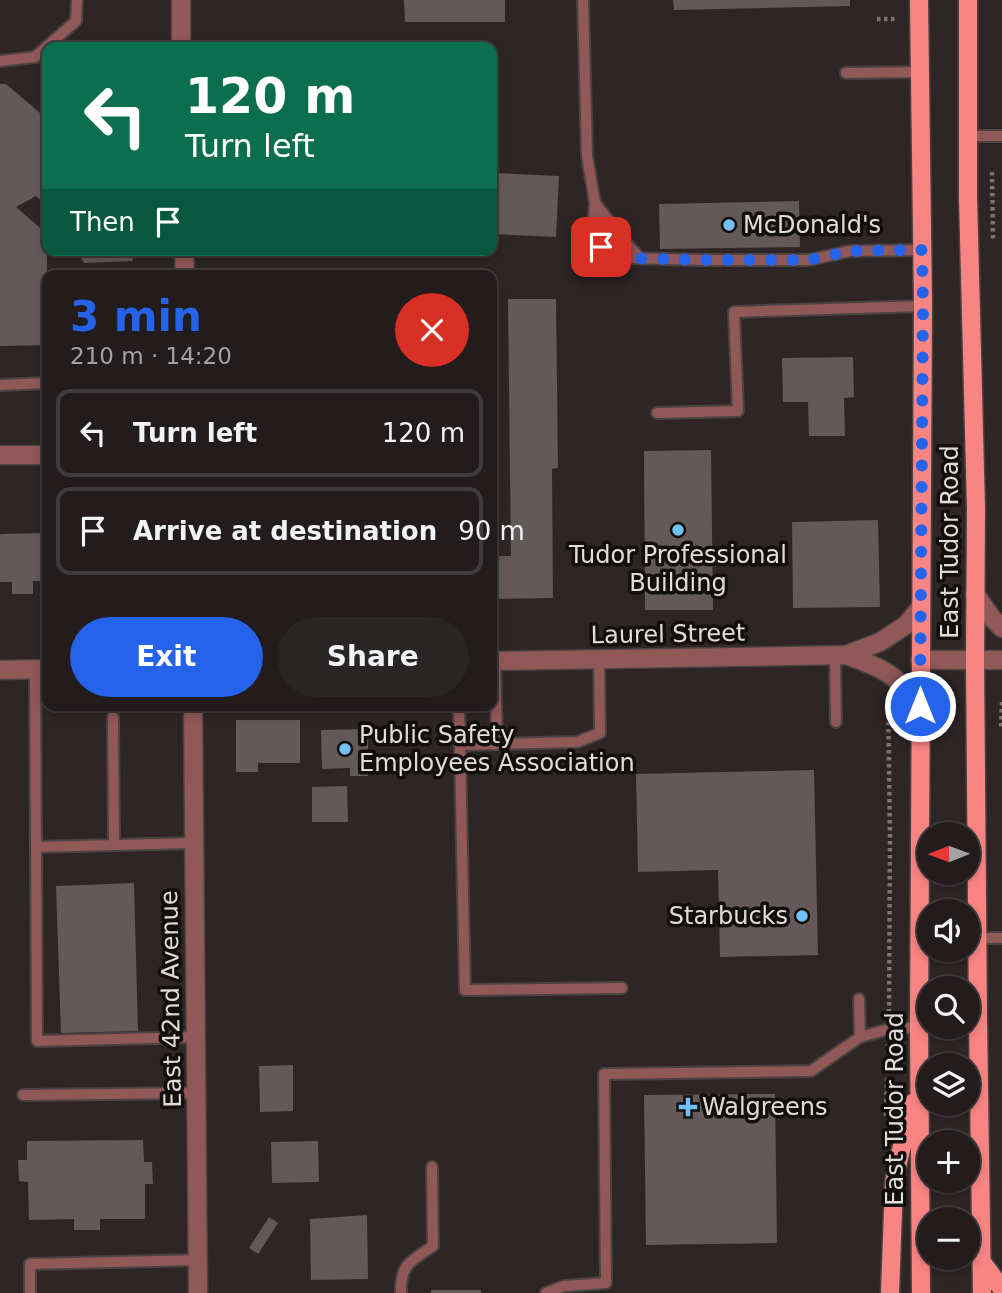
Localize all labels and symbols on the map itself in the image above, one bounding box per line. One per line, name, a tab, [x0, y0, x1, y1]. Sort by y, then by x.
place label: McDonald's	[743, 211, 881, 239]
pin	[571, 217, 631, 277]
marker: McDonald's	[721, 217, 737, 233]
street label: East Tudor Road	[936, 445, 964, 639]
marker: Tudor Professional Building	[670, 522, 686, 538]
place label: Tudor Professional Building	[568, 541, 787, 597]
street label: Laurel Street	[590, 619, 746, 649]
position arrow	[883, 669, 957, 743]
place label: Public Safety Employees Association	[359, 721, 635, 777]
marker: Public Safety Employees Association	[337, 741, 353, 757]
north arrow	[917, 822, 980, 886]
street label: East 42nd Avenue	[155, 890, 187, 1108]
place label: Starbucks	[669, 902, 788, 930]
marker: Starbucks	[794, 908, 810, 924]
street label: East Tudor Road	[881, 1012, 909, 1206]
place label: Walgreens	[702, 1093, 827, 1121]
marker: Walgreens	[680, 1099, 696, 1115]

